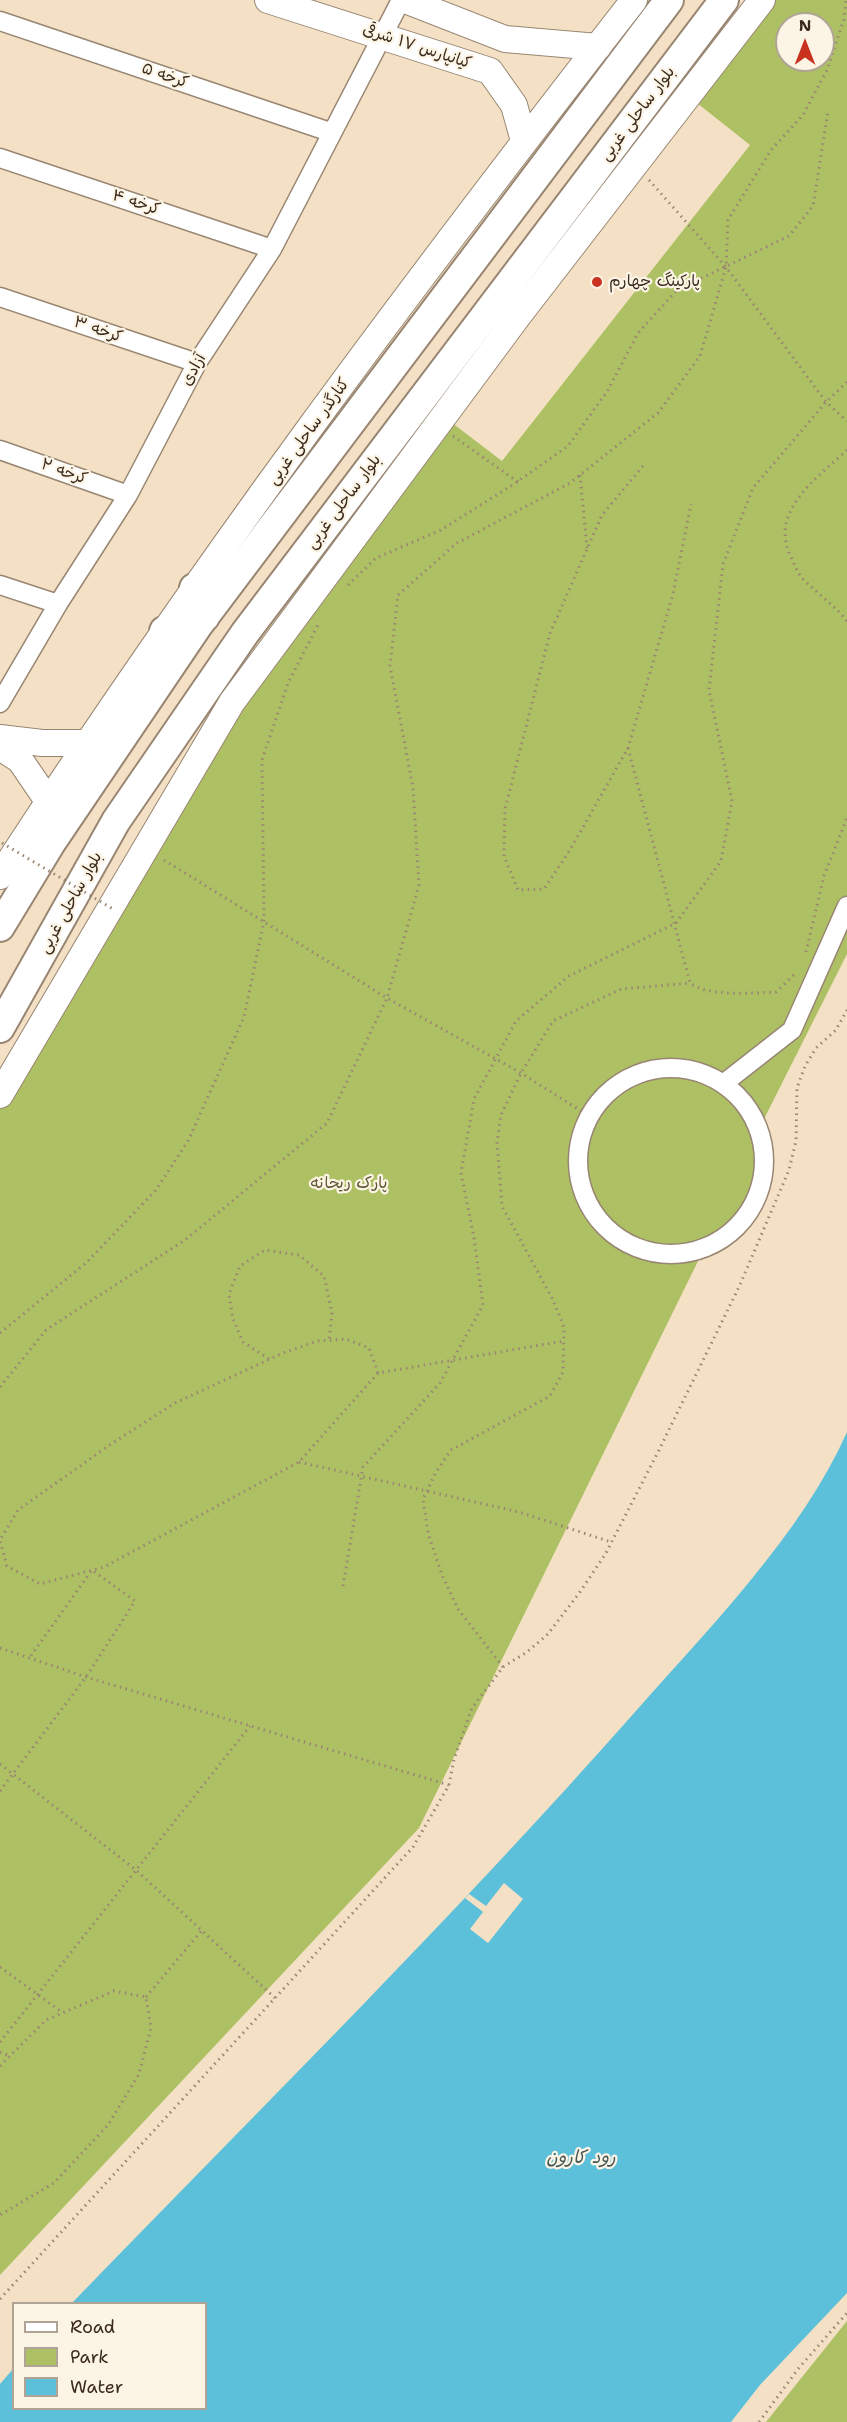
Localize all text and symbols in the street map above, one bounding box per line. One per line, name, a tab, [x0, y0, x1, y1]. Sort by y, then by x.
north arrow	[775, 12, 835, 72]
text: N	[799, 15, 811, 36]
street label: کیانپارس ۱۷ شرقی	[360, 20, 474, 74]
street label: کرخه ۵	[139, 59, 191, 93]
street label: بلوار ساحلی غربی	[596, 63, 680, 165]
street label: کرخه ۴	[110, 186, 162, 220]
place label: پارکینگ چهارم	[609, 272, 700, 292]
marker: پارکینگ چهارم	[590, 275, 604, 289]
street label: کرخه ۳	[71, 313, 125, 347]
street label: آزادی	[177, 351, 211, 389]
street label: کنارگذر ساحلی غربی	[264, 375, 354, 489]
street label: بلوار ساحلی غربی	[302, 451, 386, 553]
street label: کرخه ۲	[38, 455, 90, 489]
street label: بلوار ساحلی غربی	[35, 849, 107, 957]
park label: پارک ریحانه	[311, 1174, 387, 1194]
water label: رود کارون	[546, 2147, 616, 2169]
legend	[12, 2302, 207, 2410]
text: Road	[70, 2315, 115, 2339]
text: Park	[70, 2345, 109, 2369]
text: Water	[70, 2375, 123, 2399]

